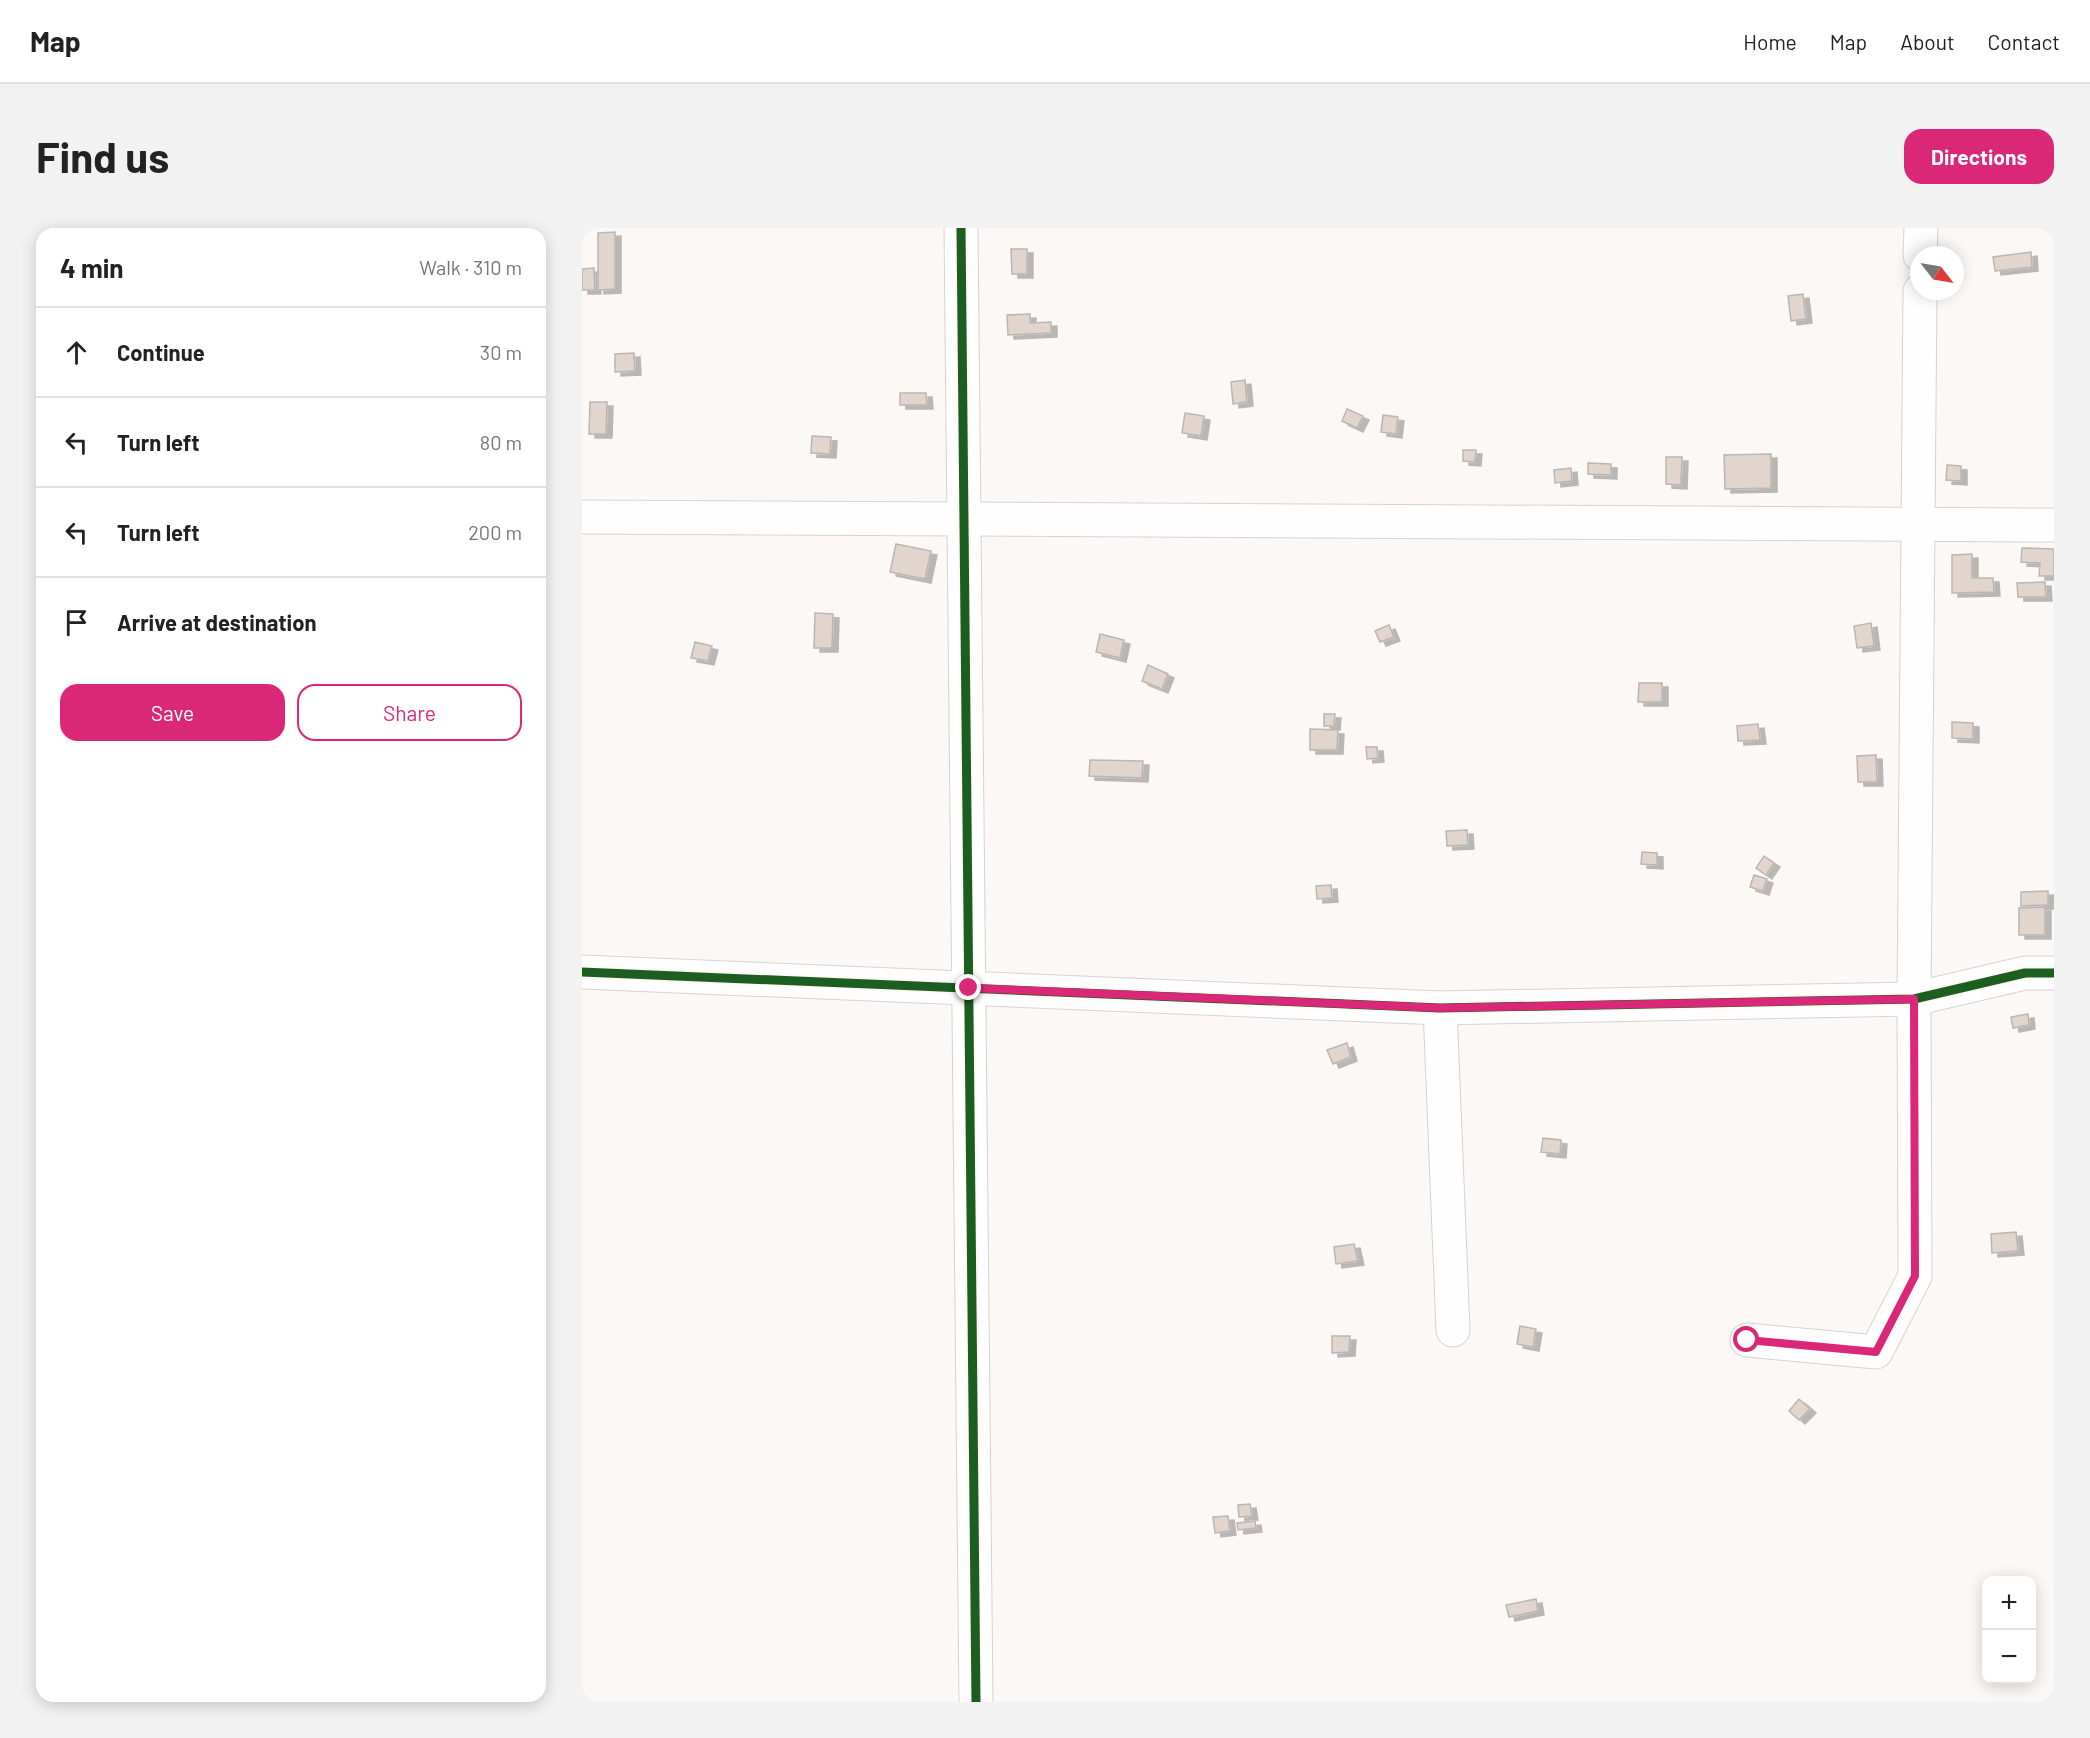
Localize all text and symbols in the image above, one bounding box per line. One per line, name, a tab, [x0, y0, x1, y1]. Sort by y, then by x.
text: Map	[30, 24, 81, 58]
text: Home	[1743, 29, 1797, 54]
text: Map	[1830, 29, 1867, 54]
text: About	[1900, 29, 1955, 54]
text: Contact	[1988, 29, 2060, 54]
button: Directions	[1904, 129, 2054, 184]
text: Find us	[36, 131, 169, 181]
north arrow	[1910, 246, 1964, 300]
text: 4 min	[60, 252, 124, 283]
text: Walk · 310 m	[419, 255, 522, 279]
icon: ahead	[60, 336, 93, 369]
text: Continue	[117, 339, 205, 365]
text: 30 m	[480, 340, 522, 364]
icon: left	[60, 426, 93, 459]
text: Turn left	[117, 429, 200, 455]
text: 80 m	[480, 430, 522, 454]
icon: left	[60, 516, 93, 549]
text: Turn left	[117, 519, 200, 545]
text: 200 m	[468, 520, 522, 544]
icon: arrive	[60, 606, 93, 639]
text: Arrive at destination	[117, 609, 316, 635]
button: Save	[60, 684, 285, 741]
button: Share	[297, 684, 522, 741]
route end	[955, 974, 981, 1000]
route start	[1733, 1326, 1759, 1352]
map controls	[1982, 1576, 2036, 1684]
button: +	[1982, 1576, 2036, 1630]
button: −	[1982, 1630, 2036, 1684]

